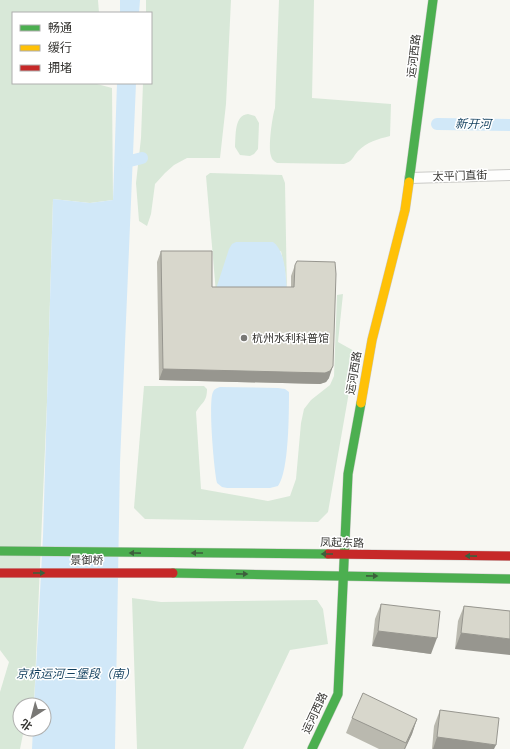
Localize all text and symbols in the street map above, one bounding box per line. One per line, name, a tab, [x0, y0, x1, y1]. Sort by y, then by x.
legend	[12, 12, 152, 84]
text: 畅通	[48, 21, 72, 35]
street label: 运河西路	[405, 33, 423, 79]
text: 缓行	[48, 41, 72, 55]
text: 拥堵	[48, 61, 72, 75]
water label: 新开河	[455, 117, 493, 131]
street label: 太平门直街	[432, 169, 488, 183]
place label: 杭州水利科普馆	[252, 332, 329, 345]
marker: 杭州水利科普馆	[239, 333, 249, 343]
street label: 运河西路	[344, 350, 364, 396]
street label: 凤起东路	[320, 536, 364, 550]
one-way arrow	[128, 550, 141, 556]
one-way arrow	[190, 550, 203, 556]
one-way arrow	[320, 551, 333, 557]
one-way arrow	[464, 553, 477, 559]
street label: 景御桥	[71, 554, 104, 567]
one-way arrow	[33, 570, 46, 576]
one-way arrow	[236, 571, 249, 577]
one-way arrow	[366, 573, 378, 580]
water label: 京杭运河三堡段（南）	[16, 667, 136, 681]
street label: 运河西路	[300, 690, 330, 736]
north arrow	[12, 697, 52, 737]
text: 北	[18, 716, 35, 733]

